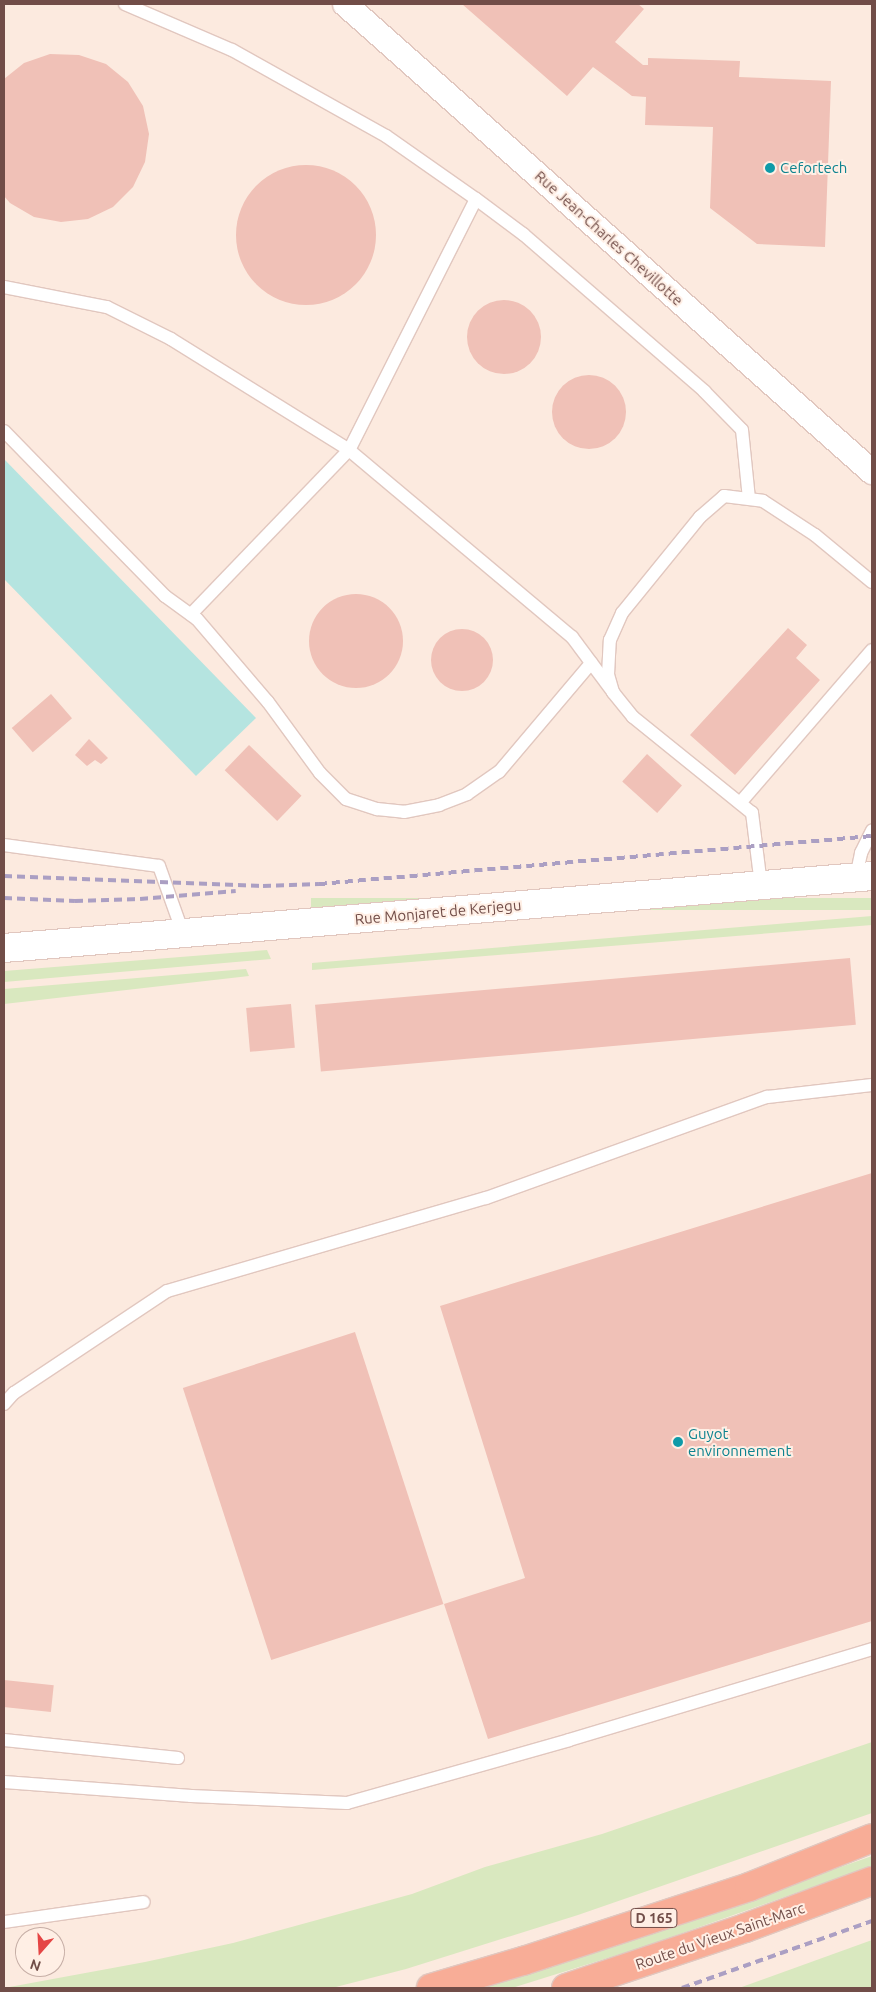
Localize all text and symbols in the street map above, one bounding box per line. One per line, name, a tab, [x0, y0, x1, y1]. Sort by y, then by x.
place label: Cefortech	[780, 159, 847, 177]
marker: Cefortech	[764, 162, 776, 174]
street label: Rue Jean-Charles Chevillotte	[531, 167, 687, 309]
street label: Rue Monjaret de Kerjegu	[354, 896, 522, 928]
place label: Guyot environnement	[688, 1424, 791, 1459]
marker: Guyot environnement	[672, 1436, 684, 1448]
street label: Route du Vieux Saint-Marc	[633, 1899, 807, 1973]
road number: D 165	[630, 1906, 678, 1930]
north arrow	[15, 1927, 65, 1977]
text: N	[28, 1956, 43, 1975]

